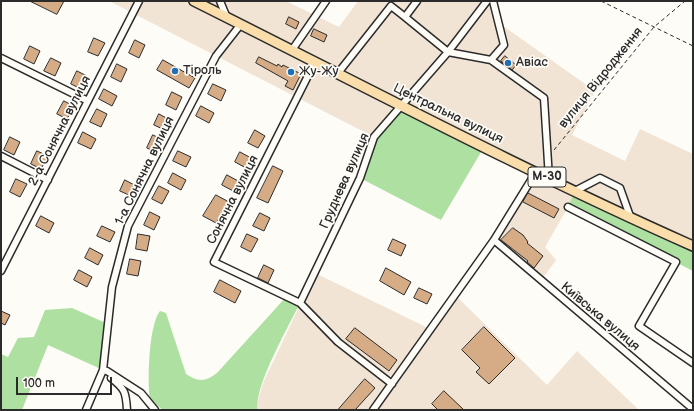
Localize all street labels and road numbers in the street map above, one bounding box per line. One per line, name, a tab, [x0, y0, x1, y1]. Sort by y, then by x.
street label: вулиця Відродження	[556, 25, 646, 131]
street label: 2-а Сонячна вулиця	[26, 73, 94, 189]
street label: Центральна вулиця	[391, 81, 505, 147]
street label: 1-а Сонячна вулиця	[112, 114, 178, 228]
street label: Груднева вулиця	[317, 131, 373, 231]
street label: Сонячна вулиця	[204, 153, 262, 247]
road number: М-30	[528, 167, 566, 187]
street label: Київська вулиця	[557, 279, 643, 355]

